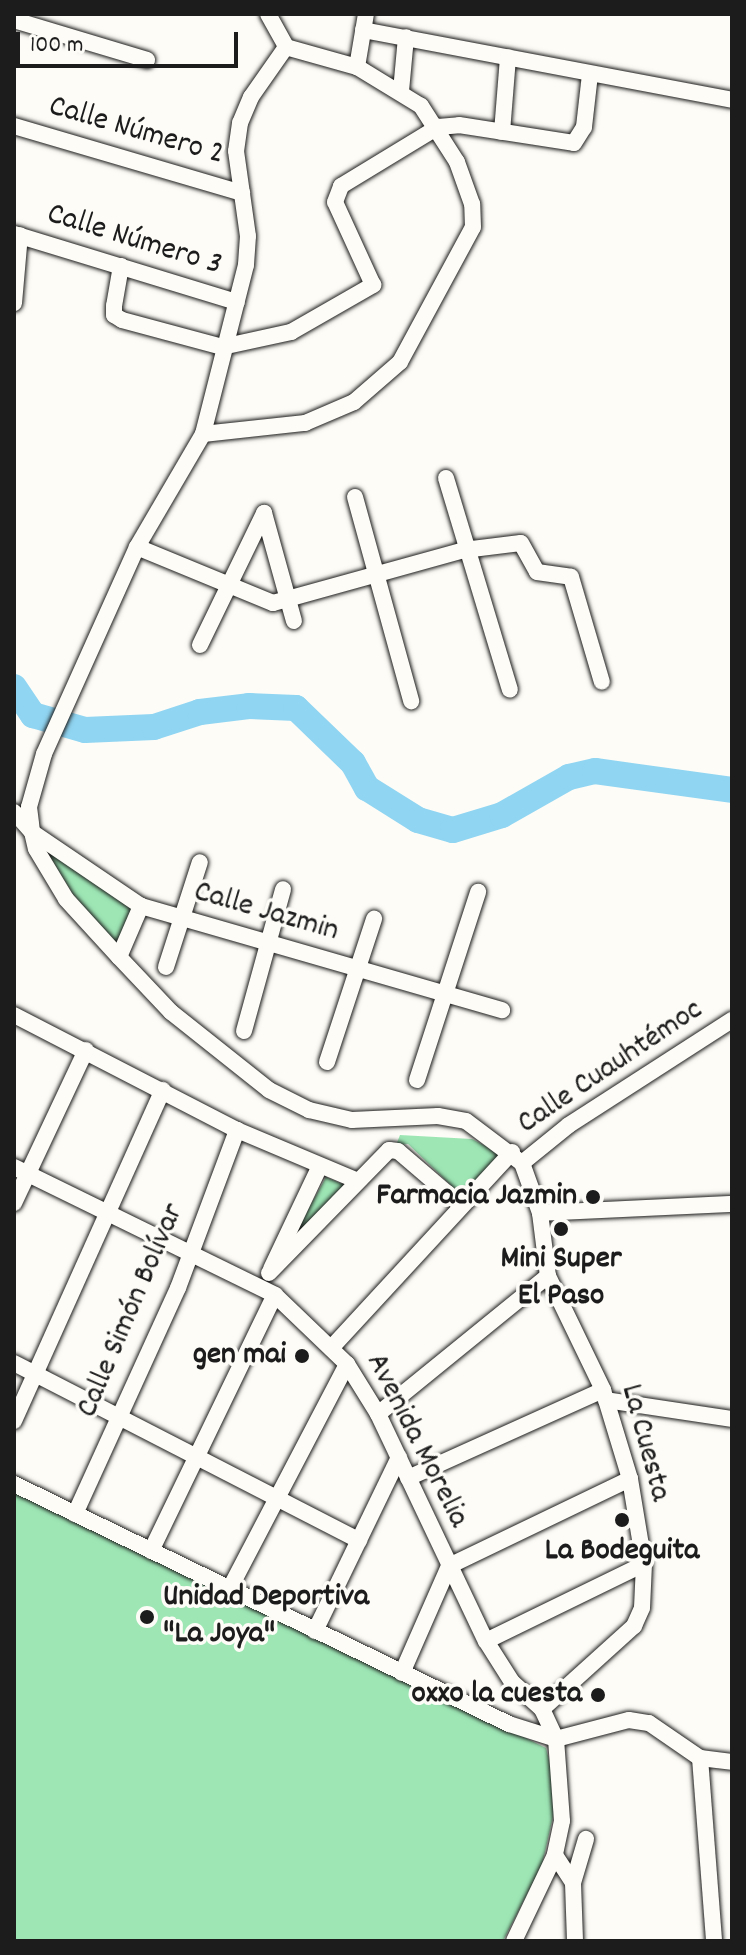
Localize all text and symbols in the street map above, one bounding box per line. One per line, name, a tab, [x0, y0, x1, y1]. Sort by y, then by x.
scale bar	[20, 16, 242, 66]
text: 100 m	[30, 29, 83, 63]
street label: Calle Número 2	[44, 89, 228, 175]
street label: Calle Número 3	[42, 196, 226, 286]
street label: Calle Jazmin	[189, 874, 343, 952]
street label: Calle Cuauhtémoc	[511, 992, 711, 1144]
place label: Farmacia Jazmin	[376, 1178, 577, 1216]
marker: Farmacia Jazmin	[584, 1188, 602, 1206]
street label: Calle Simón Bolívar	[70, 1198, 194, 1424]
marker: Mini Super El Paso	[552, 1220, 570, 1238]
place label: Mini Super El Paso	[500, 1242, 622, 1317]
place label: gen mai	[193, 1337, 286, 1375]
marker: gen mai	[293, 1347, 311, 1365]
street label: Avenida Morelia	[356, 1348, 476, 1534]
street label: La Cuesta	[610, 1380, 678, 1506]
marker: La Bodeguita	[613, 1511, 631, 1529]
place label: La Bodeguita	[545, 1533, 699, 1571]
place label: Unidad Deportiva "La Joya"	[163, 1580, 369, 1655]
marker: Unidad Deportiva "La Joya"	[138, 1608, 156, 1626]
place label: oxxo la cuesta	[411, 1676, 582, 1714]
marker: oxxo la cuesta	[589, 1686, 607, 1704]

